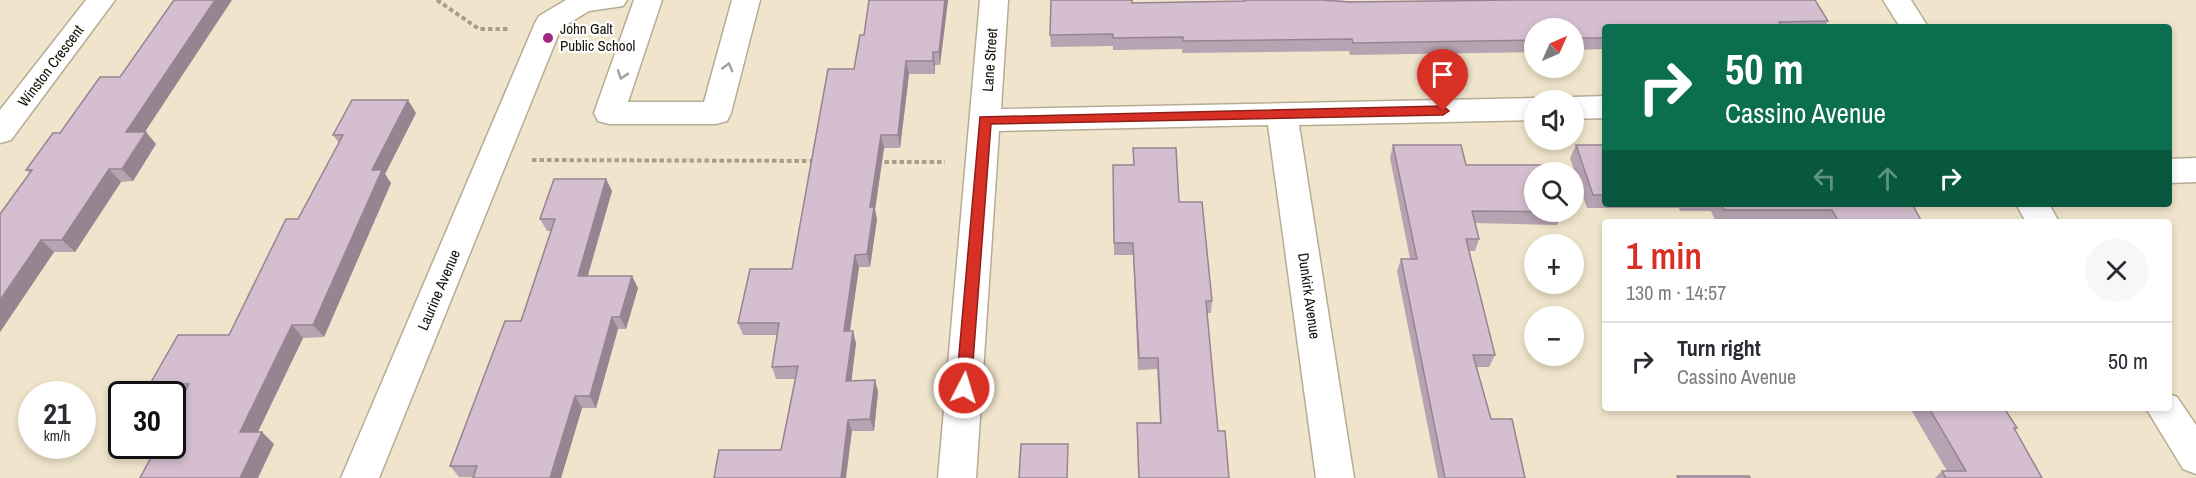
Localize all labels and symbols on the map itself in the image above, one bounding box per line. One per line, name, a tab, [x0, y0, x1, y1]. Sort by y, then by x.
place label: John Galt Public School	[560, 18, 635, 56]
north arrow	[1524, 18, 1584, 78]
street label: Winston Crescent	[13, 20, 89, 111]
street label: Lane Street	[977, 27, 1002, 92]
marker: John Galt Public School	[541, 31, 555, 45]
pin	[1417, 49, 1468, 111]
one-way arrow	[721, 62, 734, 72]
one-way arrow	[617, 69, 629, 80]
street label: Laurine Avenue	[412, 246, 465, 333]
street label: Dunkirk Avenue	[1293, 252, 1326, 340]
position arrow	[932, 356, 996, 420]
speed limit sign: 30	[108, 381, 186, 459]

